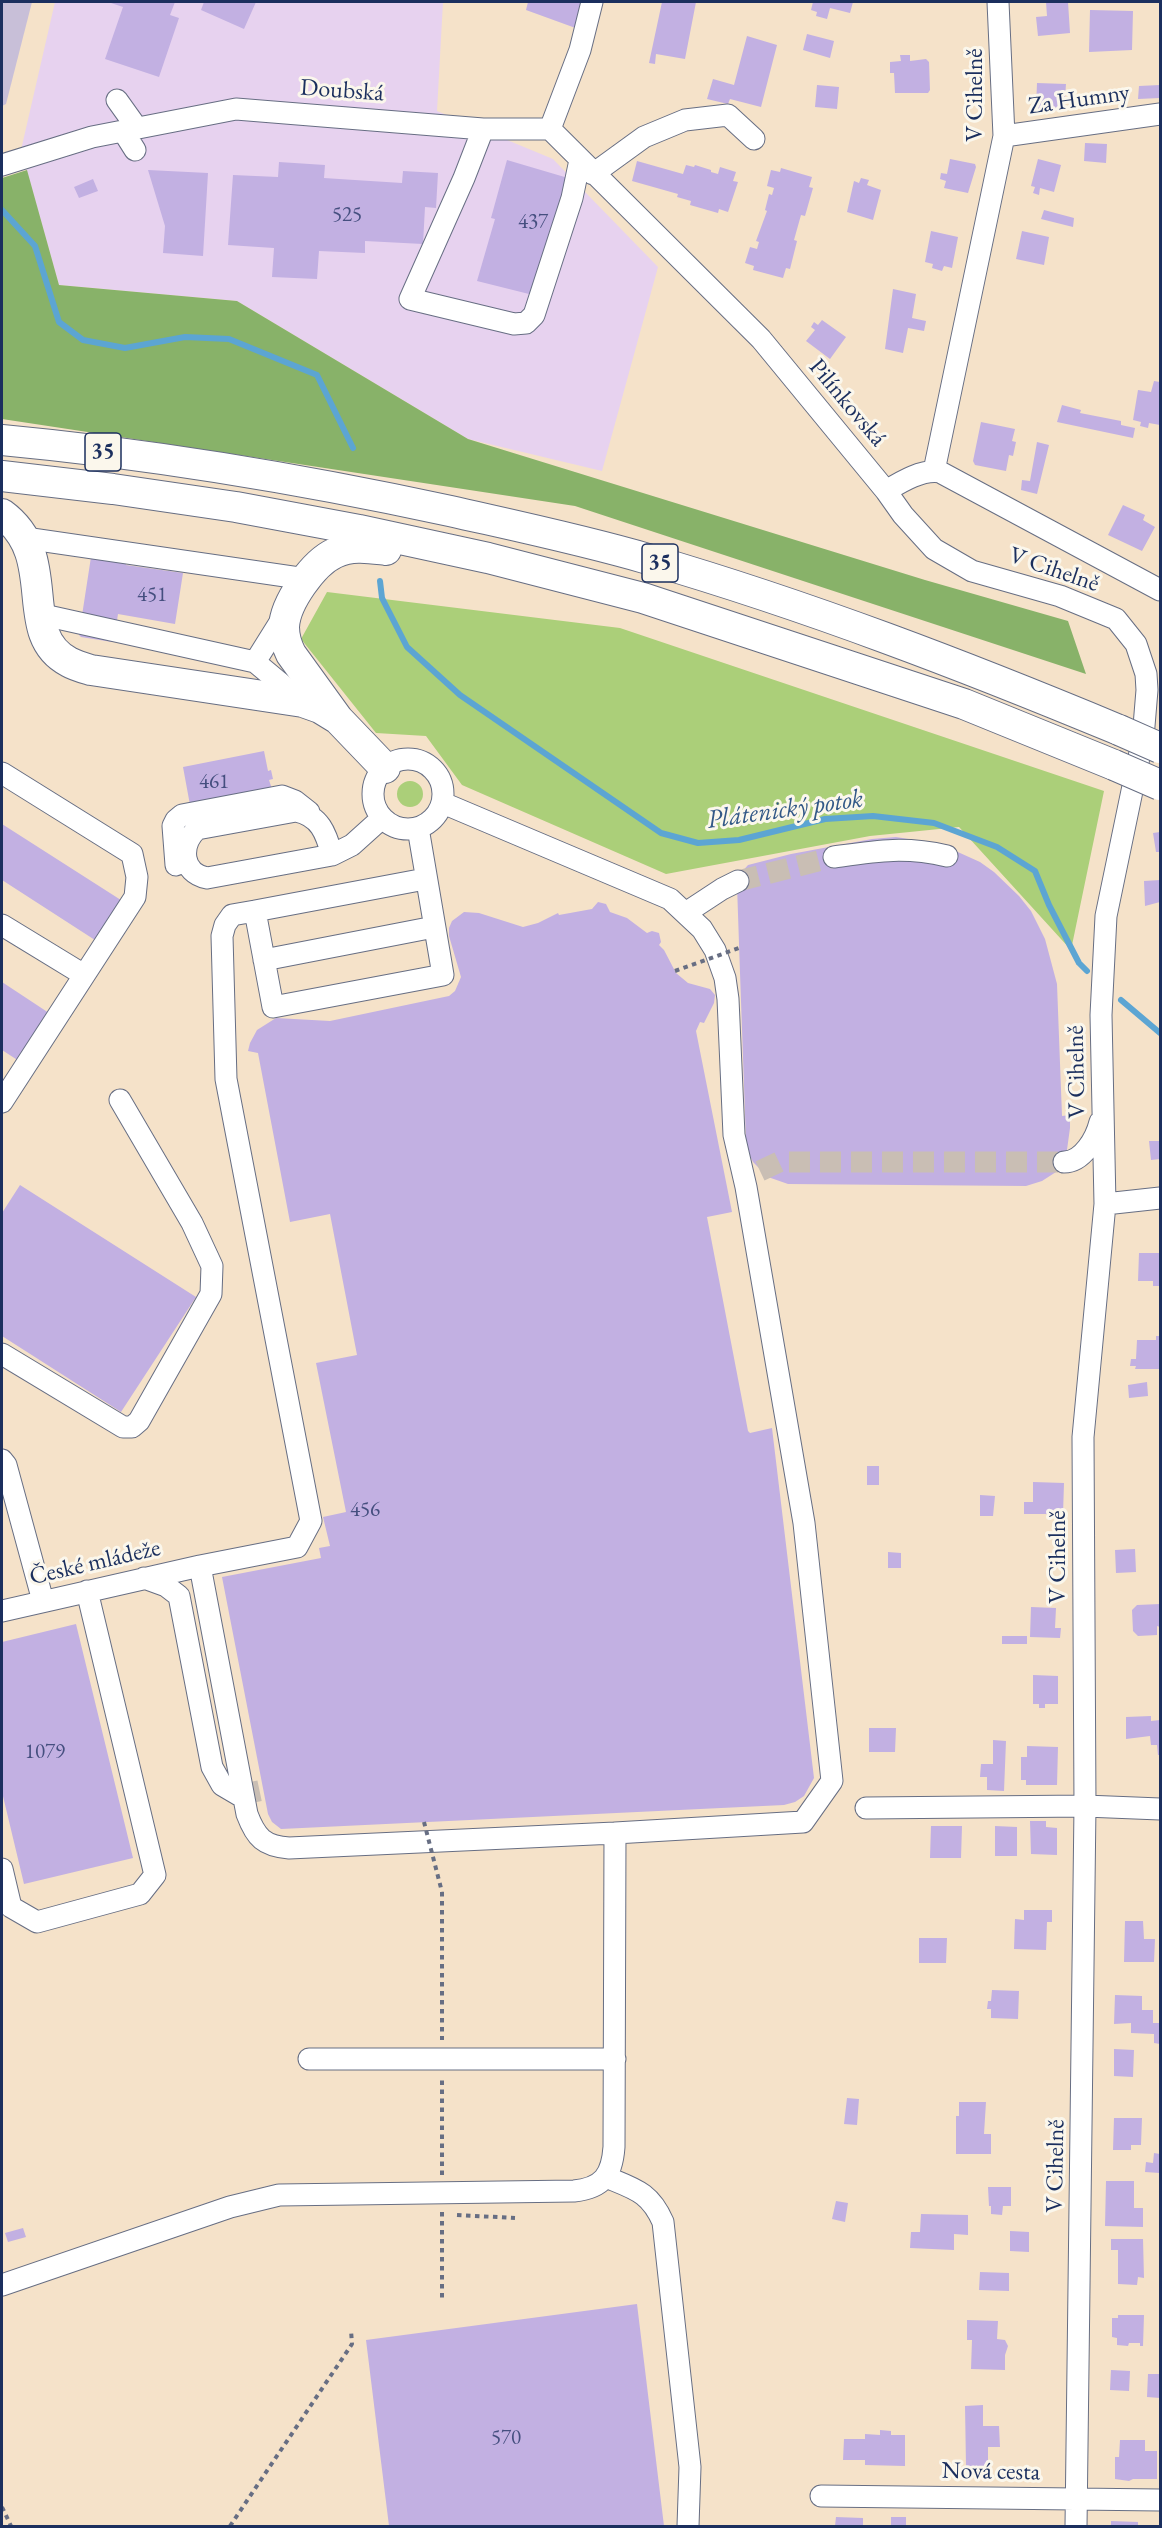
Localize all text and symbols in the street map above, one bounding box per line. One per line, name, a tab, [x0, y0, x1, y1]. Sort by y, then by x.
street label: V Cihelně	[961, 48, 989, 142]
street label: Doubská	[299, 74, 385, 108]
street label: Za Humny	[1027, 79, 1131, 121]
house number: 525	[332, 202, 362, 228]
house number: 437	[518, 209, 548, 235]
street label: Pilínkovská	[802, 353, 892, 453]
road number: 35	[85, 433, 121, 471]
street label: V Cihelně	[1005, 541, 1103, 599]
road number: 35	[642, 544, 678, 582]
house number: 451	[137, 582, 167, 608]
house number: 461	[199, 769, 229, 795]
water label: Plátenický potok	[705, 784, 865, 836]
street label: V Cihelně	[1062, 1025, 1092, 1119]
house number: 456	[350, 1497, 380, 1523]
street label: V Cihelně	[1044, 1510, 1072, 1604]
street label: České mládeže	[27, 1534, 163, 1592]
house number: 1079	[25, 1739, 65, 1765]
street label: V Cihelně	[1041, 2119, 1071, 2213]
house number: 570	[491, 2425, 521, 2451]
street label: Nová cesta	[941, 2457, 1041, 2487]

